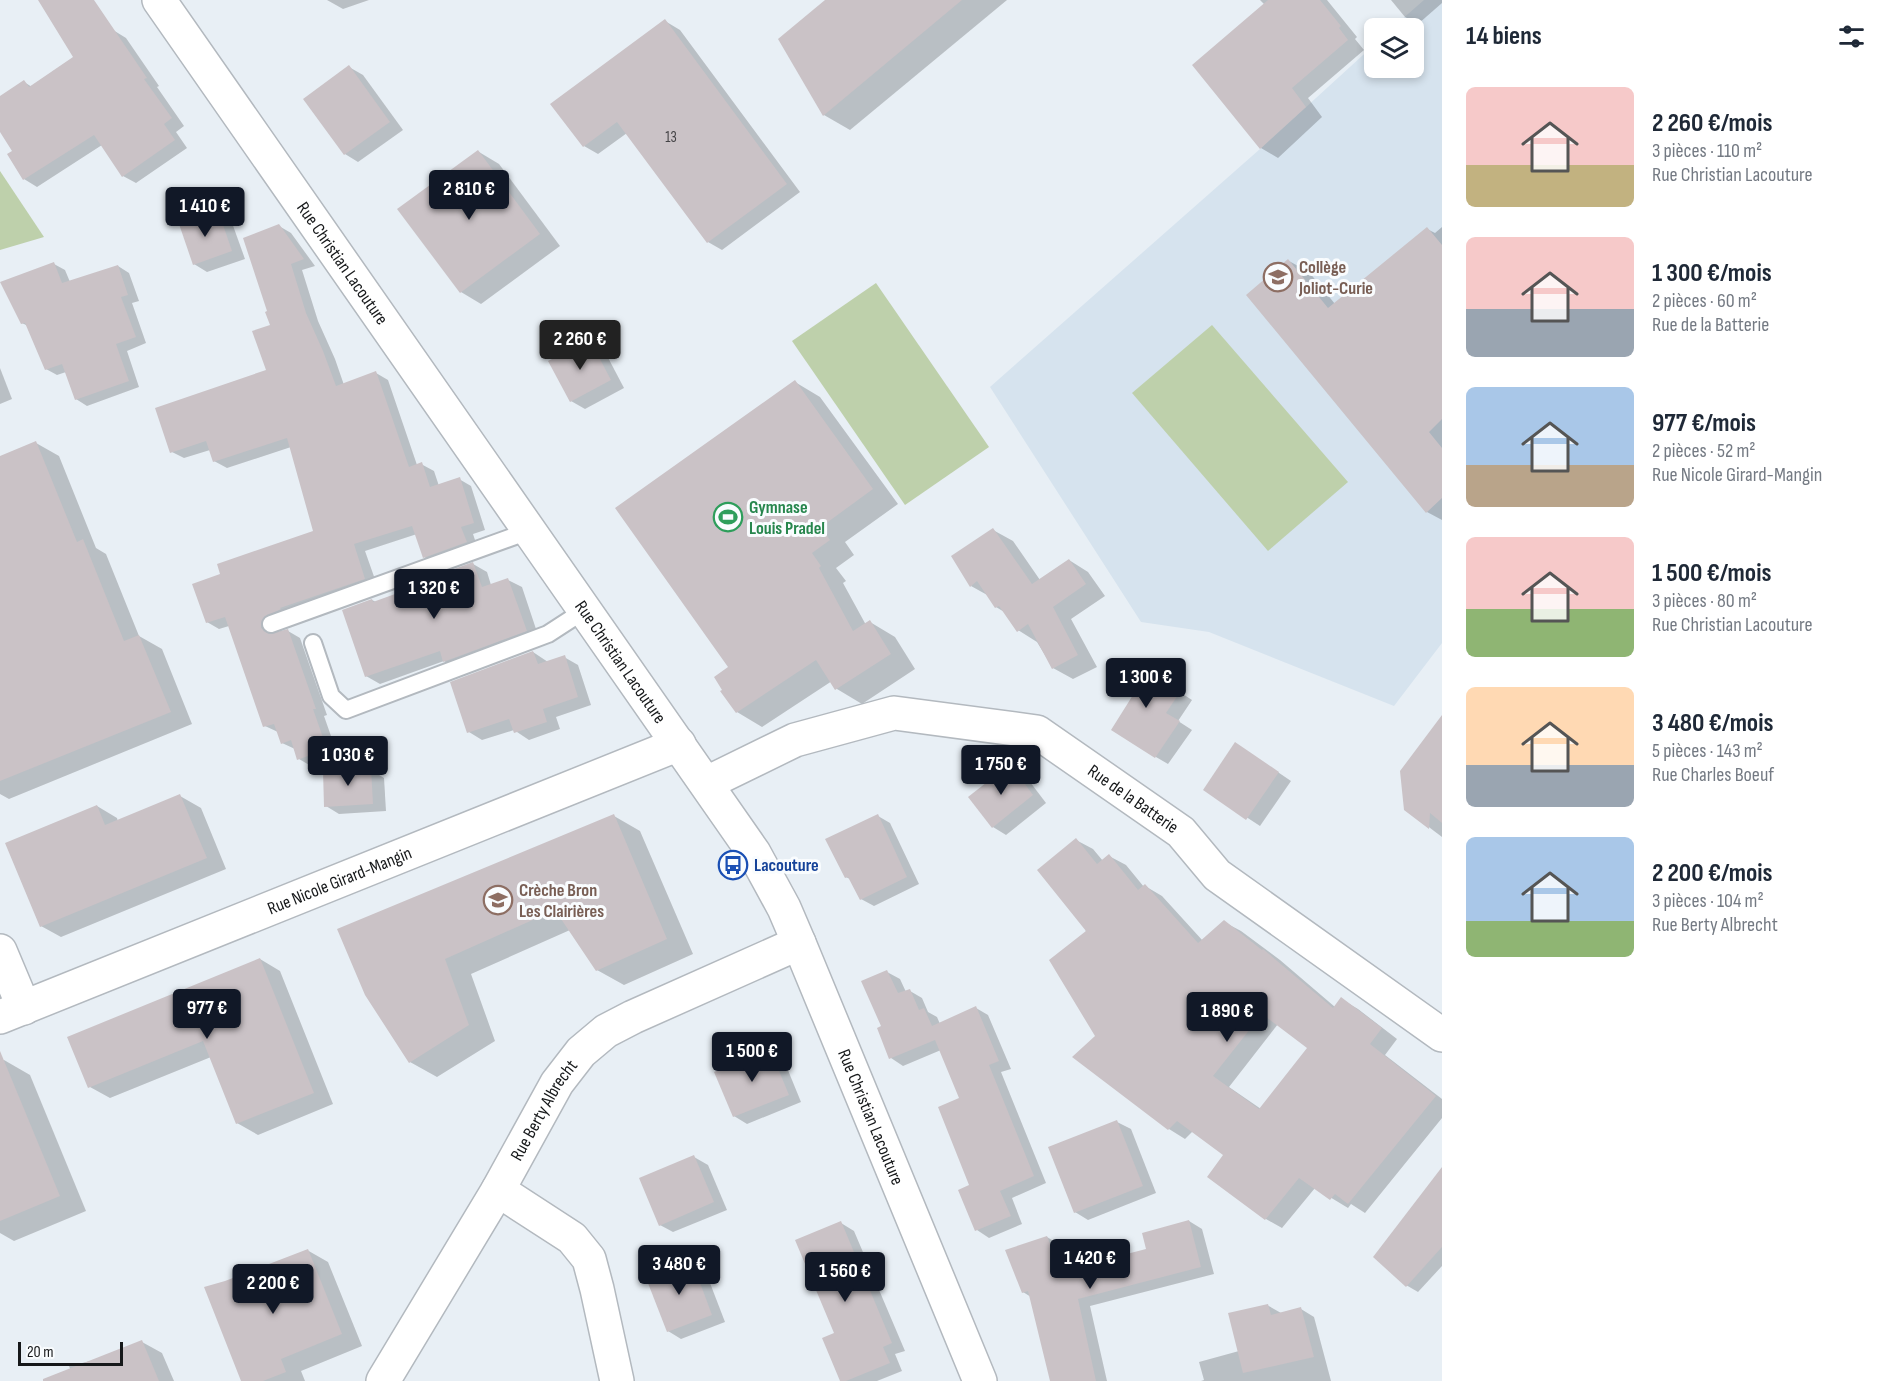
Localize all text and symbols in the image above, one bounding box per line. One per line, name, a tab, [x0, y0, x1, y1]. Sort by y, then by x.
map controls	[1364, 18, 1424, 78]
button: layers	[1364, 18, 1424, 78]
icon: filters	[1835, 20, 1868, 53]
text: 14 biens	[1466, 21, 1542, 52]
text: 2 260 €/mois	[1652, 108, 1772, 139]
icon: home	[1514, 111, 1586, 183]
house number: 13	[665, 128, 677, 147]
text: 3 pièces · 110 m²	[1652, 139, 1762, 163]
text: Rue Christian Lacouture	[1652, 163, 1813, 187]
pin: 2 810 €	[414, 170, 524, 221]
text: 2 810 €	[443, 177, 495, 201]
pin: 1 410 €	[150, 187, 260, 238]
text: 1 410 €	[180, 194, 231, 218]
street label: Rue Christian Lacouture	[292, 198, 392, 329]
place label: Collège Joliot-Curie	[1298, 257, 1373, 299]
text: 1 300 €/mois	[1652, 258, 1772, 289]
school or university icon: Collège Joliot-Curie	[1262, 261, 1294, 293]
icon: home	[1514, 261, 1586, 333]
text: 2 pièces · 60 m²	[1652, 289, 1757, 313]
text: Rue de la Batterie	[1652, 313, 1769, 337]
pin: 2 260 €	[525, 320, 635, 371]
text: 2 260 €	[554, 327, 606, 351]
text: 977 €/mois	[1652, 408, 1756, 439]
icon: home	[1514, 411, 1586, 483]
text: 2 pièces · 52 m²	[1652, 439, 1755, 463]
text: Rue Nicole Girard-Mangin	[1652, 463, 1822, 487]
place label: Gymnase Louis Pradel	[749, 497, 825, 539]
sports icon: Gymnase Louis Pradel	[712, 501, 744, 533]
text: 1 500 €/mois	[1652, 558, 1771, 589]
icon: home	[1514, 561, 1586, 633]
pin: 1 320 €	[379, 569, 489, 620]
text: 1 320 €	[408, 576, 460, 600]
text: 3 pièces · 80 m²	[1652, 589, 1757, 613]
street label: Rue Christian Lacouture	[570, 597, 670, 728]
text: Rue Christian Lacouture	[1652, 613, 1813, 637]
pin: 1 300 €	[1091, 658, 1201, 709]
text: 1 300 €	[1120, 665, 1172, 689]
text: 3 480 €/mois	[1652, 708, 1773, 739]
icon: home	[1514, 711, 1586, 783]
pin: 1 030 €	[293, 736, 403, 787]
text: 5 pièces · 143 m²	[1652, 739, 1763, 763]
text: 1 030 €	[322, 743, 374, 767]
pin: 1 750 €	[946, 745, 1056, 796]
text: 1 750 €	[975, 752, 1027, 776]
street label: Rue de la Batterie	[1084, 760, 1182, 838]
text: Rue Charles Boeuf	[1652, 763, 1774, 787]
street label: Rue Nicole Girard-Mangin	[265, 843, 415, 919]
bus stop icon: Lacouture	[717, 849, 749, 881]
place label: Lacouture	[754, 855, 819, 876]
text: 2 200 €/mois	[1652, 858, 1773, 889]
icon: home	[1514, 861, 1586, 933]
place label: Crèche Bron Les Clairières	[519, 880, 604, 922]
school or university icon: Crèche Bron Les Clairières	[482, 884, 514, 916]
text: 3 pièces · 104 m²	[1652, 889, 1764, 913]
text: Rue Berty Albrecht	[1652, 913, 1778, 937]
pin: 977 €	[165, 989, 249, 1040]
pin: 1 890 €	[1172, 992, 1282, 1043]
text: 977 €	[187, 996, 227, 1020]
text: 1 890 €	[1201, 999, 1253, 1023]
pin: 1 500 €	[697, 1032, 807, 1083]
text: 1 500 €	[726, 1039, 778, 1063]
street label: Rue Christian Lacouture	[833, 1046, 908, 1188]
street label: Rue Berty Albrecht	[506, 1055, 582, 1164]
pin: 1 420 €	[1035, 1239, 1145, 1290]
pin: 3 480 €	[624, 1245, 734, 1296]
text: 1 420 €	[1064, 1246, 1116, 1270]
text: 3 480 €	[652, 1252, 706, 1276]
pin: 1 560 €	[790, 1252, 900, 1303]
text: 1 560 €	[819, 1259, 871, 1283]
pin: 2 200 €	[218, 1264, 328, 1315]
text: 2 200 €	[246, 1271, 300, 1295]
scale bar	[18, 1339, 123, 1366]
text: 20 m	[27, 1343, 54, 1362]

